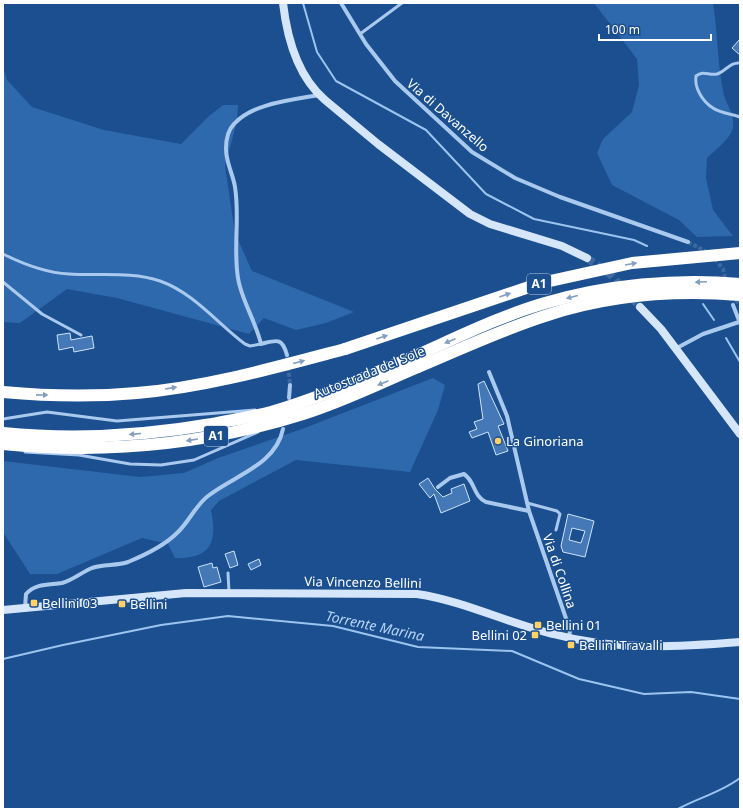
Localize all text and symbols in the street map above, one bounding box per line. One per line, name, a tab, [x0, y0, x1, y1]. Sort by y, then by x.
scale bar	[599, 16, 711, 42]
text: 100 m	[605, 21, 640, 38]
street label: Via di Davanzello	[403, 74, 493, 156]
one-way arrow	[625, 261, 637, 267]
road number: A1	[527, 274, 551, 294]
one-way arrow	[694, 279, 707, 285]
one-way arrow	[500, 292, 512, 298]
one-way arrow	[566, 294, 578, 300]
one-way arrow	[376, 333, 388, 339]
one-way arrow	[444, 338, 456, 344]
street label: Autostrada del Sole	[311, 341, 427, 403]
one-way arrow	[292, 358, 305, 364]
one-way arrow	[376, 380, 388, 386]
one-way arrow	[165, 385, 178, 391]
one-way arrow	[36, 392, 49, 398]
road number: A1	[204, 426, 228, 446]
one-way arrow	[128, 431, 141, 438]
place label: La Ginoriana	[506, 432, 584, 450]
marker: La Ginoriana	[493, 436, 503, 446]
one-way arrow	[186, 437, 198, 443]
street label: Via di Collina	[539, 531, 581, 611]
street label: Via Vincenzo Bellini	[304, 572, 422, 592]
place label: Bellini 03	[42, 594, 97, 612]
place label: Bellini	[130, 595, 167, 613]
marker: Bellini 03	[29, 598, 39, 608]
marker: Bellini	[117, 599, 127, 609]
water label: Torrente Marina	[324, 606, 426, 645]
place label: Bellini 01	[546, 616, 601, 634]
marker: Bellini 01	[533, 620, 543, 630]
place label: Bellini 02	[472, 626, 527, 644]
marker: Bellini 02	[530, 630, 540, 640]
place label: Bellini Travalli	[579, 636, 663, 654]
marker: Bellini Travalli	[566, 640, 576, 650]

